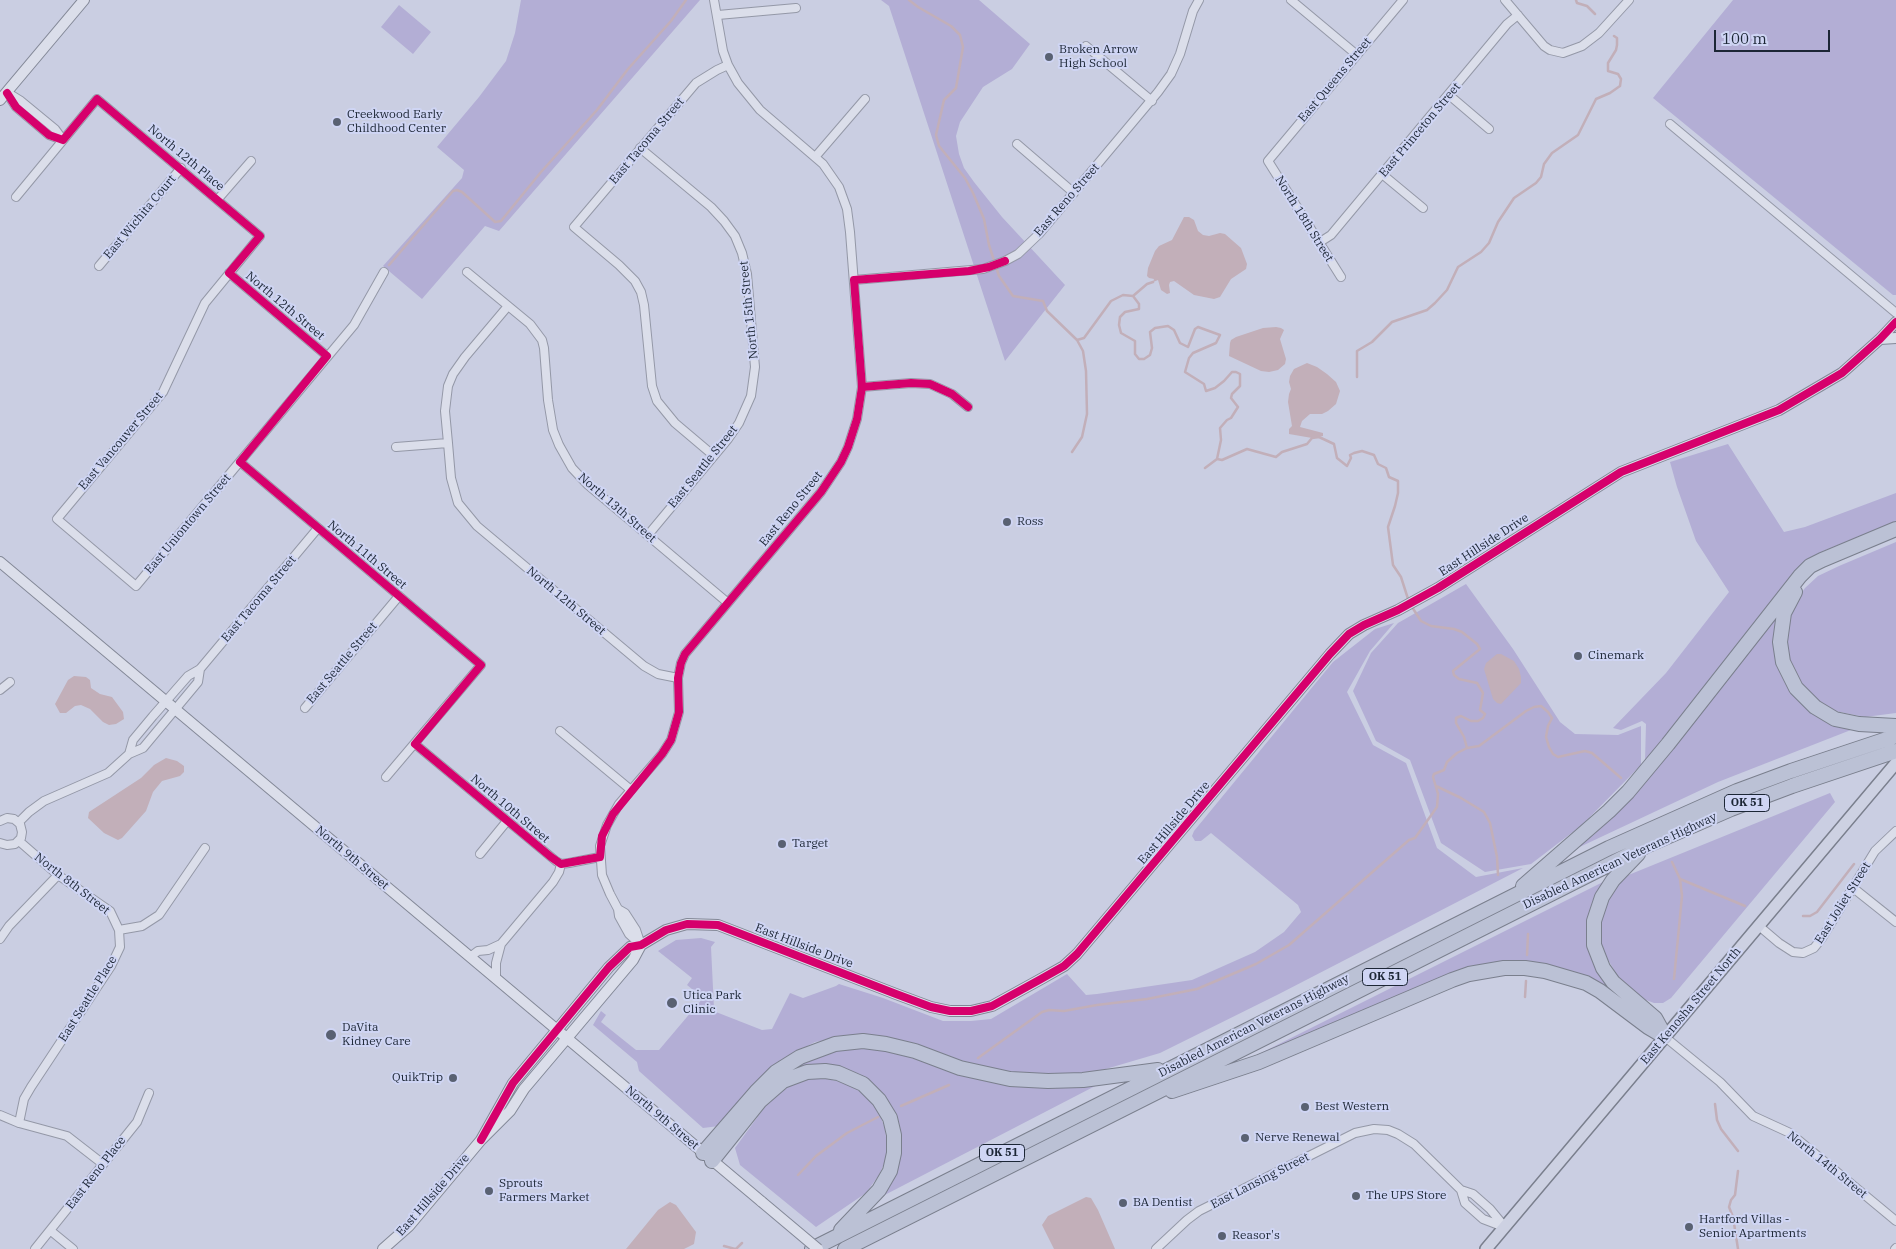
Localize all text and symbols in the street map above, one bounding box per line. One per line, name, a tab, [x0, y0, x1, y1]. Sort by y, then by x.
scale bar	[1716, 20, 1832, 52]
text: 100 m	[1722, 29, 1767, 48]
street label: East Queens Street	[1295, 35, 1375, 125]
place label: Broken Arrow High School	[1059, 43, 1138, 71]
marker: Broken Arrow High School	[1043, 51, 1055, 63]
street label: East Princeton Street	[1376, 80, 1464, 180]
street label: East Tacoma Street	[607, 95, 687, 187]
place label: Creekwood Early Childhood Center	[347, 108, 446, 136]
marker: Creekwood Early Childhood Center	[331, 116, 343, 128]
street label: North 12th Place	[145, 122, 227, 194]
street label: East Reno Street	[1031, 160, 1103, 240]
street label: East Wichita Court	[101, 172, 179, 262]
street label: North 18th Street	[1272, 173, 1336, 265]
street label: North 15th Street	[737, 260, 761, 360]
street label: North 12th Street	[243, 269, 327, 343]
street label: East Vancouver Street	[76, 389, 166, 493]
street label: East Seattle Street	[665, 423, 741, 511]
street label: East Reno Street	[756, 469, 826, 549]
street label: North 13th Street	[575, 470, 659, 546]
street label: East Uniontown Street	[142, 471, 234, 577]
street label: East Hillside Drive	[1437, 511, 1531, 579]
place label: Ross	[1017, 515, 1043, 529]
marker: Ross	[1001, 516, 1013, 528]
street label: North 11th Street	[325, 518, 409, 592]
street label: East Tacoma Street	[219, 553, 299, 645]
street label: North 12th Street	[524, 564, 608, 638]
street label: East Seattle Street	[304, 619, 380, 707]
place label: Cinemark	[1588, 649, 1644, 663]
marker: Cinemark	[1572, 650, 1584, 662]
street label: North 10th Street	[468, 772, 552, 846]
street label: East Hillside Drive	[1135, 779, 1213, 867]
road number: OK 51	[1724, 794, 1770, 811]
street label: Disabled American Veterans Highway	[1521, 810, 1719, 912]
street label: North 9th Street	[312, 823, 392, 893]
place label: Target	[792, 837, 828, 851]
marker: Target	[776, 838, 788, 850]
street label: North 8th Street	[32, 850, 112, 918]
street label: East Joliet Street	[1812, 859, 1874, 947]
street label: East Hillside Drive	[753, 921, 855, 971]
street label: East Kenosha Street North	[1638, 945, 1744, 1067]
street label: East Seattle Place	[56, 953, 120, 1045]
road number: OK 51	[1362, 969, 1408, 986]
street label: Disabled American Veterans Highway	[1156, 971, 1352, 1081]
place label: Utica Park Clinic	[683, 989, 742, 1017]
marker: Utica Park Clinic	[665, 996, 679, 1010]
place label: DaVita Kidney Care	[342, 1021, 411, 1049]
marker: DaVita Kidney Care	[324, 1028, 338, 1042]
place label: QuikTrip	[392, 1071, 443, 1085]
marker: QuikTrip	[447, 1072, 459, 1084]
street label: North 9th Street	[622, 1083, 702, 1153]
place label: Best Western	[1315, 1100, 1389, 1114]
marker: Best Western	[1299, 1101, 1311, 1113]
street label: North 14th Street	[1784, 1128, 1870, 1202]
place label: Nerve Renewal	[1255, 1131, 1340, 1145]
marker: Nerve Renewal	[1239, 1132, 1251, 1144]
street label: East Reno Place	[63, 1134, 129, 1212]
road number: OK 51	[980, 1144, 1024, 1162]
street label: East Lansing Street	[1208, 1150, 1312, 1212]
street label: East Hillside Drive	[393, 1151, 473, 1239]
place label: Sprouts Farmers Market	[499, 1177, 590, 1205]
marker: Sprouts Farmers Market	[483, 1185, 495, 1197]
place label: The UPS Store	[1366, 1189, 1446, 1203]
marker: The UPS Store	[1350, 1190, 1362, 1202]
place label: BA Dentist	[1133, 1196, 1192, 1210]
marker: BA Dentist	[1117, 1197, 1129, 1209]
place label: Hartford Villas - Senior Apartments	[1699, 1213, 1806, 1241]
marker: Hartford Villas - Senior Apartments	[1683, 1221, 1695, 1233]
place label: Reasor's	[1232, 1229, 1280, 1243]
marker: Reasor's	[1216, 1230, 1228, 1242]

